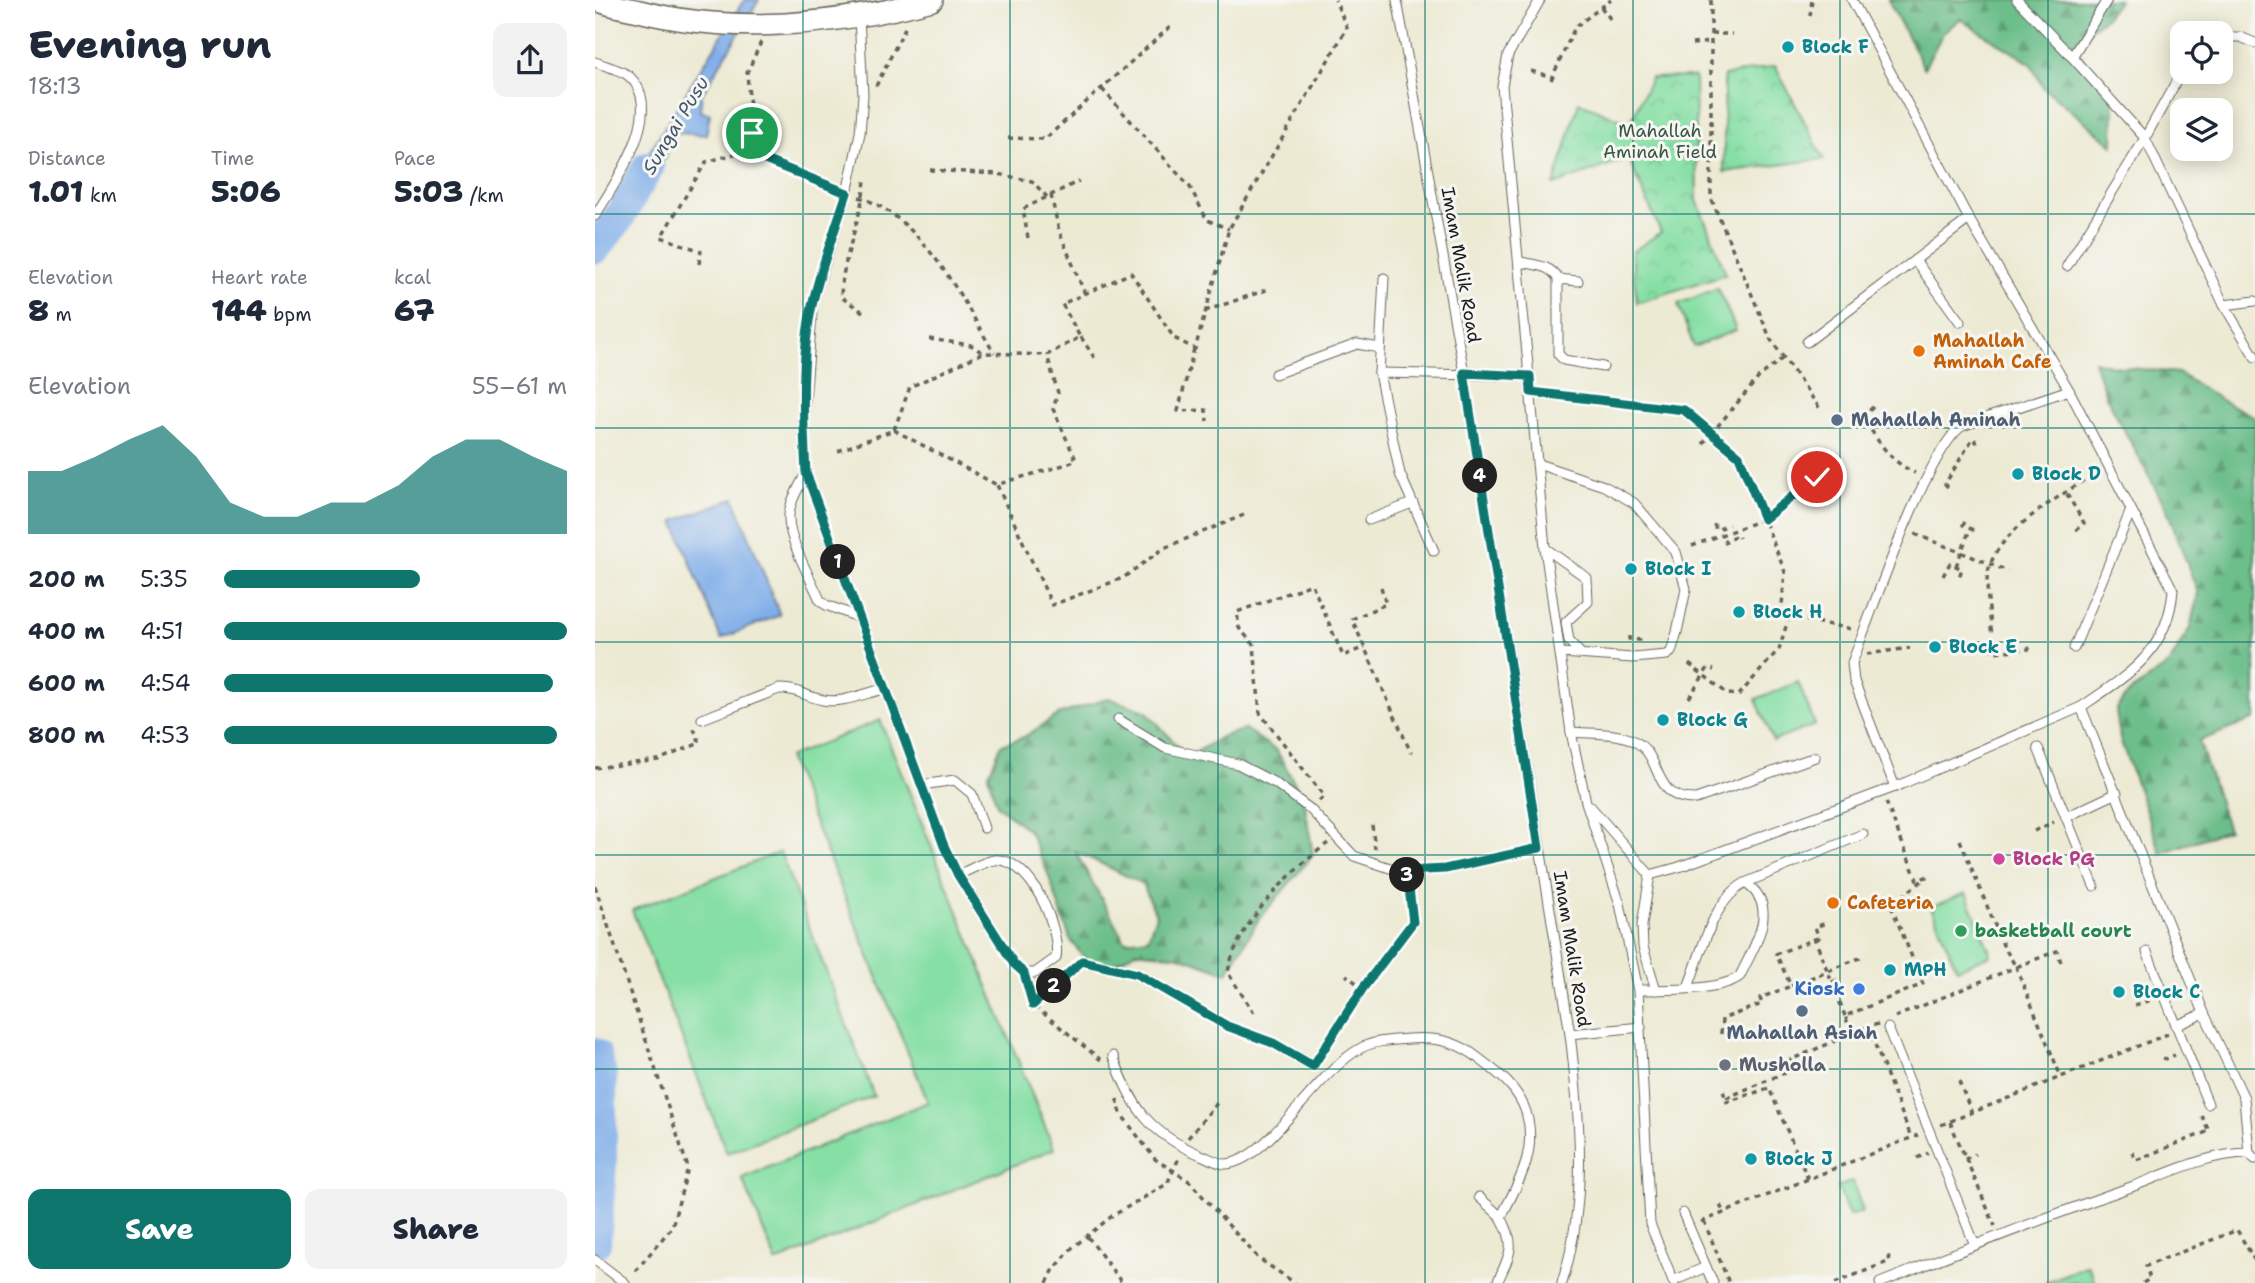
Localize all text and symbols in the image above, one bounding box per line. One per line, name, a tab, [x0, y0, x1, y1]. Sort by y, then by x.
text: Evening run	[28, 19, 271, 70]
map controls	[2170, 21, 2233, 161]
button: locate	[2170, 21, 2233, 84]
button: share	[493, 23, 567, 97]
place label: Block F	[1802, 35, 1869, 59]
marker: Block F	[1780, 39, 1796, 55]
text: 18:13	[28, 71, 82, 101]
water label: Sungai Pusu	[636, 72, 714, 179]
button: layers	[2170, 98, 2233, 161]
pin	[722, 103, 782, 163]
icon: arrive	[733, 114, 771, 152]
park label: Mahallah Aminah Field	[1603, 119, 1717, 164]
text: Distance	[28, 146, 106, 171]
text: Time	[211, 146, 255, 171]
text: Pace	[394, 146, 436, 171]
text: 1.01	[28, 171, 84, 212]
text: 5:06	[211, 171, 281, 212]
text: 5:03	[394, 171, 463, 212]
text: km	[84, 183, 117, 208]
text: /km	[463, 183, 504, 208]
street label: Imam Malik Road	[1435, 185, 1487, 345]
text: Elevation	[28, 265, 113, 290]
text: Heart rate	[211, 265, 308, 290]
text: kcal	[394, 265, 431, 290]
text: 8	[28, 290, 49, 331]
text: 144	[211, 290, 267, 331]
text: 67	[394, 290, 435, 331]
text: m	[49, 302, 72, 327]
text: bpm	[267, 302, 312, 327]
place label: Mahallah Aminah Cafe	[1933, 329, 2052, 374]
marker: Mahallah Aminah Cafe	[1911, 343, 1927, 359]
text: Elevation	[28, 371, 131, 401]
text: 55–61 m	[472, 371, 567, 401]
place label: Mahallah Aminah	[1851, 408, 2021, 432]
marker: Mahallah Aminah	[1829, 412, 1845, 428]
pin	[1787, 447, 1847, 507]
pin: 4	[1463, 458, 1498, 494]
icon: check	[1798, 458, 1836, 496]
place label: Block D	[2032, 462, 2101, 486]
text: 4	[1473, 463, 1486, 488]
marker: Block D	[2010, 466, 2026, 482]
pin: 1	[821, 544, 855, 580]
text: 1	[833, 549, 842, 574]
place label: Block I	[1645, 557, 1711, 581]
marker: Block I	[1623, 561, 1639, 577]
text: 200 m	[28, 564, 105, 594]
text: 5:35	[140, 564, 188, 594]
place label: Block H	[1753, 600, 1822, 624]
marker: Block H	[1731, 604, 1747, 620]
text: 400 m	[28, 616, 105, 646]
text: 4:51	[140, 616, 184, 646]
place label: Block E	[1949, 635, 2017, 659]
marker: Block E	[1927, 639, 1943, 655]
text: 600 m	[28, 668, 105, 698]
text: 4:54	[140, 668, 191, 698]
place label: Block G	[1677, 708, 1748, 732]
marker: Block G	[1655, 712, 1671, 728]
text: 800 m	[28, 720, 105, 750]
text: 4:53	[140, 720, 190, 750]
place label: Block PG	[2013, 847, 2095, 871]
marker: Block PG	[1991, 851, 2007, 867]
pin: 3	[1389, 858, 1425, 892]
text: 3	[1400, 862, 1413, 887]
street label: Imam Malik Road	[1548, 869, 1596, 1029]
place label: Cafeteria	[1847, 891, 1934, 915]
marker: Cafeteria	[1825, 895, 1841, 911]
place label: basketball court	[1975, 919, 2132, 943]
marker: basketball court	[1953, 923, 1969, 939]
place label: MPH	[1904, 958, 1947, 982]
marker: MPH	[1882, 962, 1898, 978]
pin: 2	[1037, 968, 1071, 1004]
text: 2	[1047, 973, 1060, 998]
place label: Kiosk	[1794, 977, 1845, 1001]
place label: Block C	[2133, 980, 2200, 1004]
marker: Kiosk	[1851, 981, 1867, 997]
marker: Block C	[2111, 984, 2127, 1000]
marker: Mahallah Asiah	[1794, 1003, 1810, 1019]
place label: Mahallah Asiah	[1726, 1021, 1878, 1045]
place label: Musholla	[1739, 1053, 1827, 1077]
marker: Musholla	[1717, 1057, 1733, 1073]
place label: Block J	[1765, 1147, 1833, 1171]
marker: Block J	[1743, 1151, 1759, 1167]
button: Save	[28, 1189, 291, 1269]
button: Share	[305, 1189, 567, 1269]

